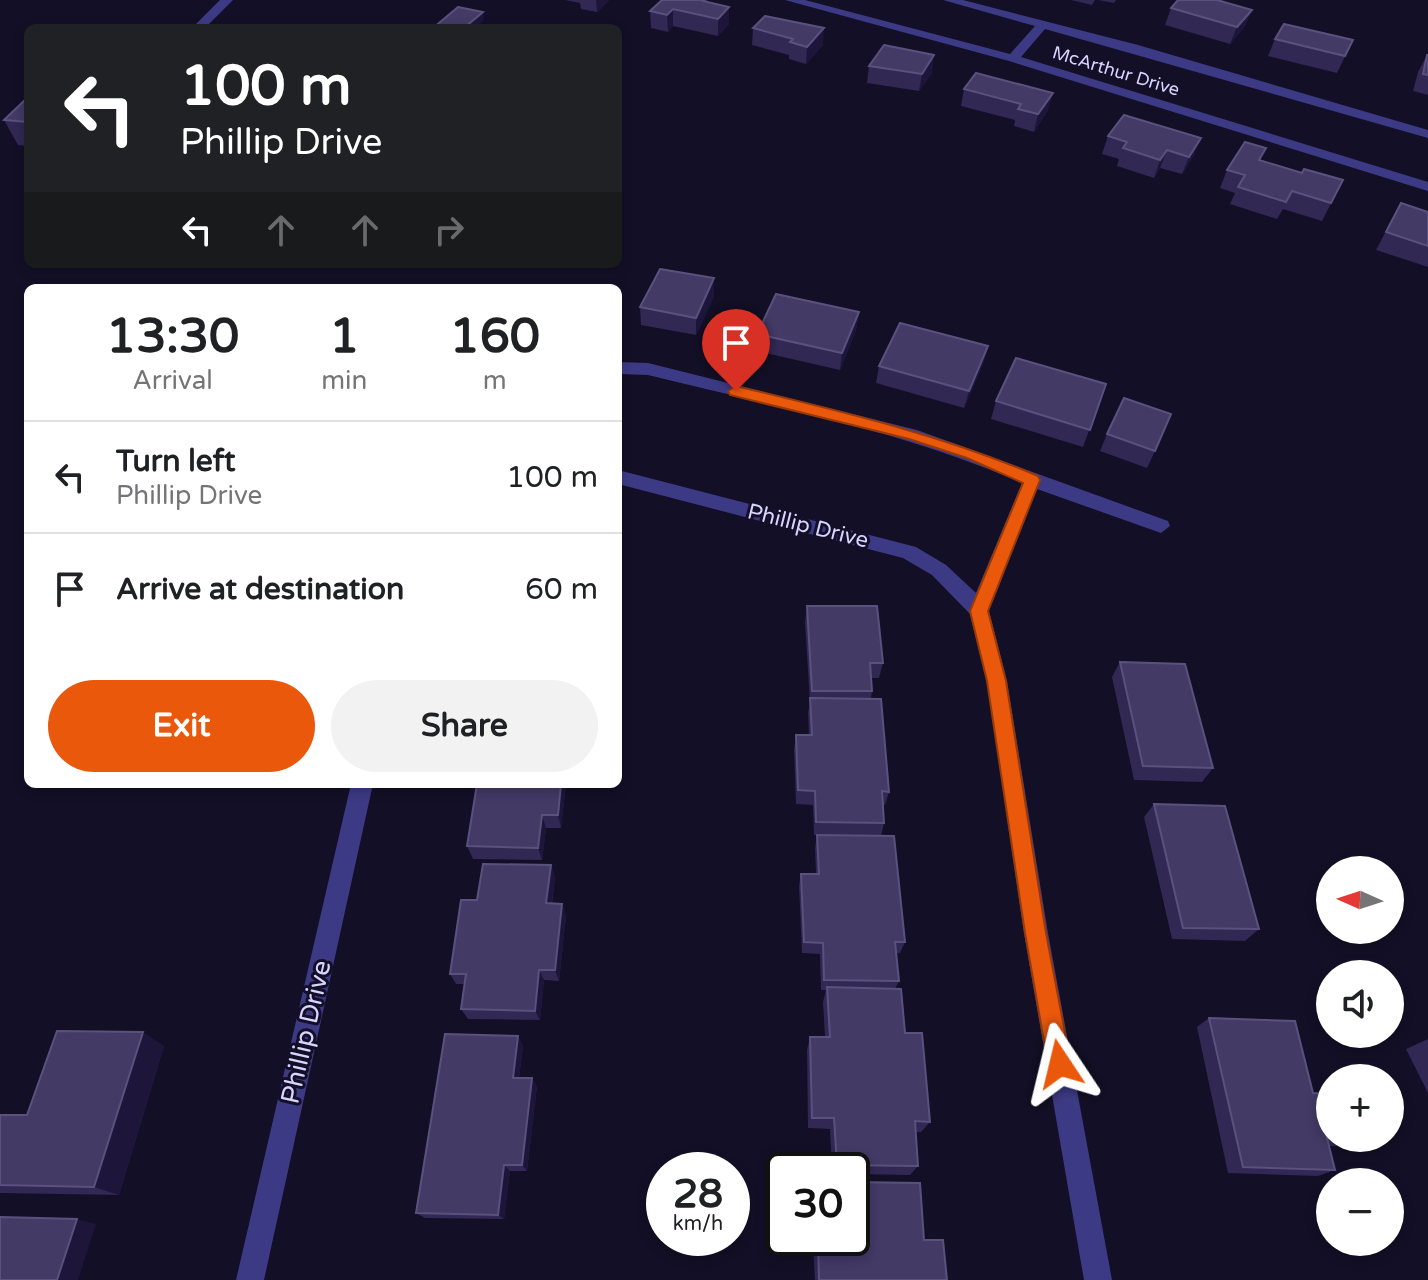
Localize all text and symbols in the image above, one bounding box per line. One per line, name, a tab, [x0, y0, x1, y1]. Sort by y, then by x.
street label: McArthur Drive	[1050, 41, 1182, 101]
text: 100 m	[180, 53, 351, 120]
icon: left	[48, 56, 152, 160]
text: Phillip Drive	[180, 121, 383, 164]
icon: left	[175, 208, 219, 252]
icon: ahead	[259, 208, 303, 252]
icon: ahead	[343, 208, 387, 252]
icon: right	[427, 208, 471, 252]
text: 13:30	[106, 308, 239, 366]
text: 1	[329, 308, 359, 366]
text: 160	[449, 308, 540, 366]
pin	[702, 309, 770, 391]
icon: arrive	[714, 321, 758, 365]
text: Arrival	[132, 365, 213, 396]
text: min	[321, 365, 367, 396]
text: m	[483, 365, 507, 396]
text: Turn left	[116, 443, 235, 480]
icon: left	[48, 455, 92, 499]
text: 100 m	[506, 459, 598, 496]
text: Phillip Drive	[116, 480, 262, 511]
street label: Phillip Drive	[745, 498, 871, 554]
icon: arrive	[48, 567, 92, 611]
text: Arrive at destination	[116, 571, 404, 608]
text: 60 m	[525, 571, 598, 608]
button: Exit	[48, 680, 315, 772]
button: Share	[331, 680, 598, 772]
north arrow	[1316, 856, 1404, 944]
map controls	[1316, 856, 1404, 1256]
street label: Phillip Drive	[274, 957, 338, 1107]
button: sound	[1316, 960, 1404, 1048]
position arrow	[1018, 1022, 1102, 1106]
button: +	[1316, 1064, 1404, 1152]
speed limit sign: 30	[766, 1152, 870, 1256]
button: −	[1316, 1168, 1404, 1256]
text: 28	[673, 1170, 723, 1218]
text: km/h	[673, 1212, 723, 1236]

